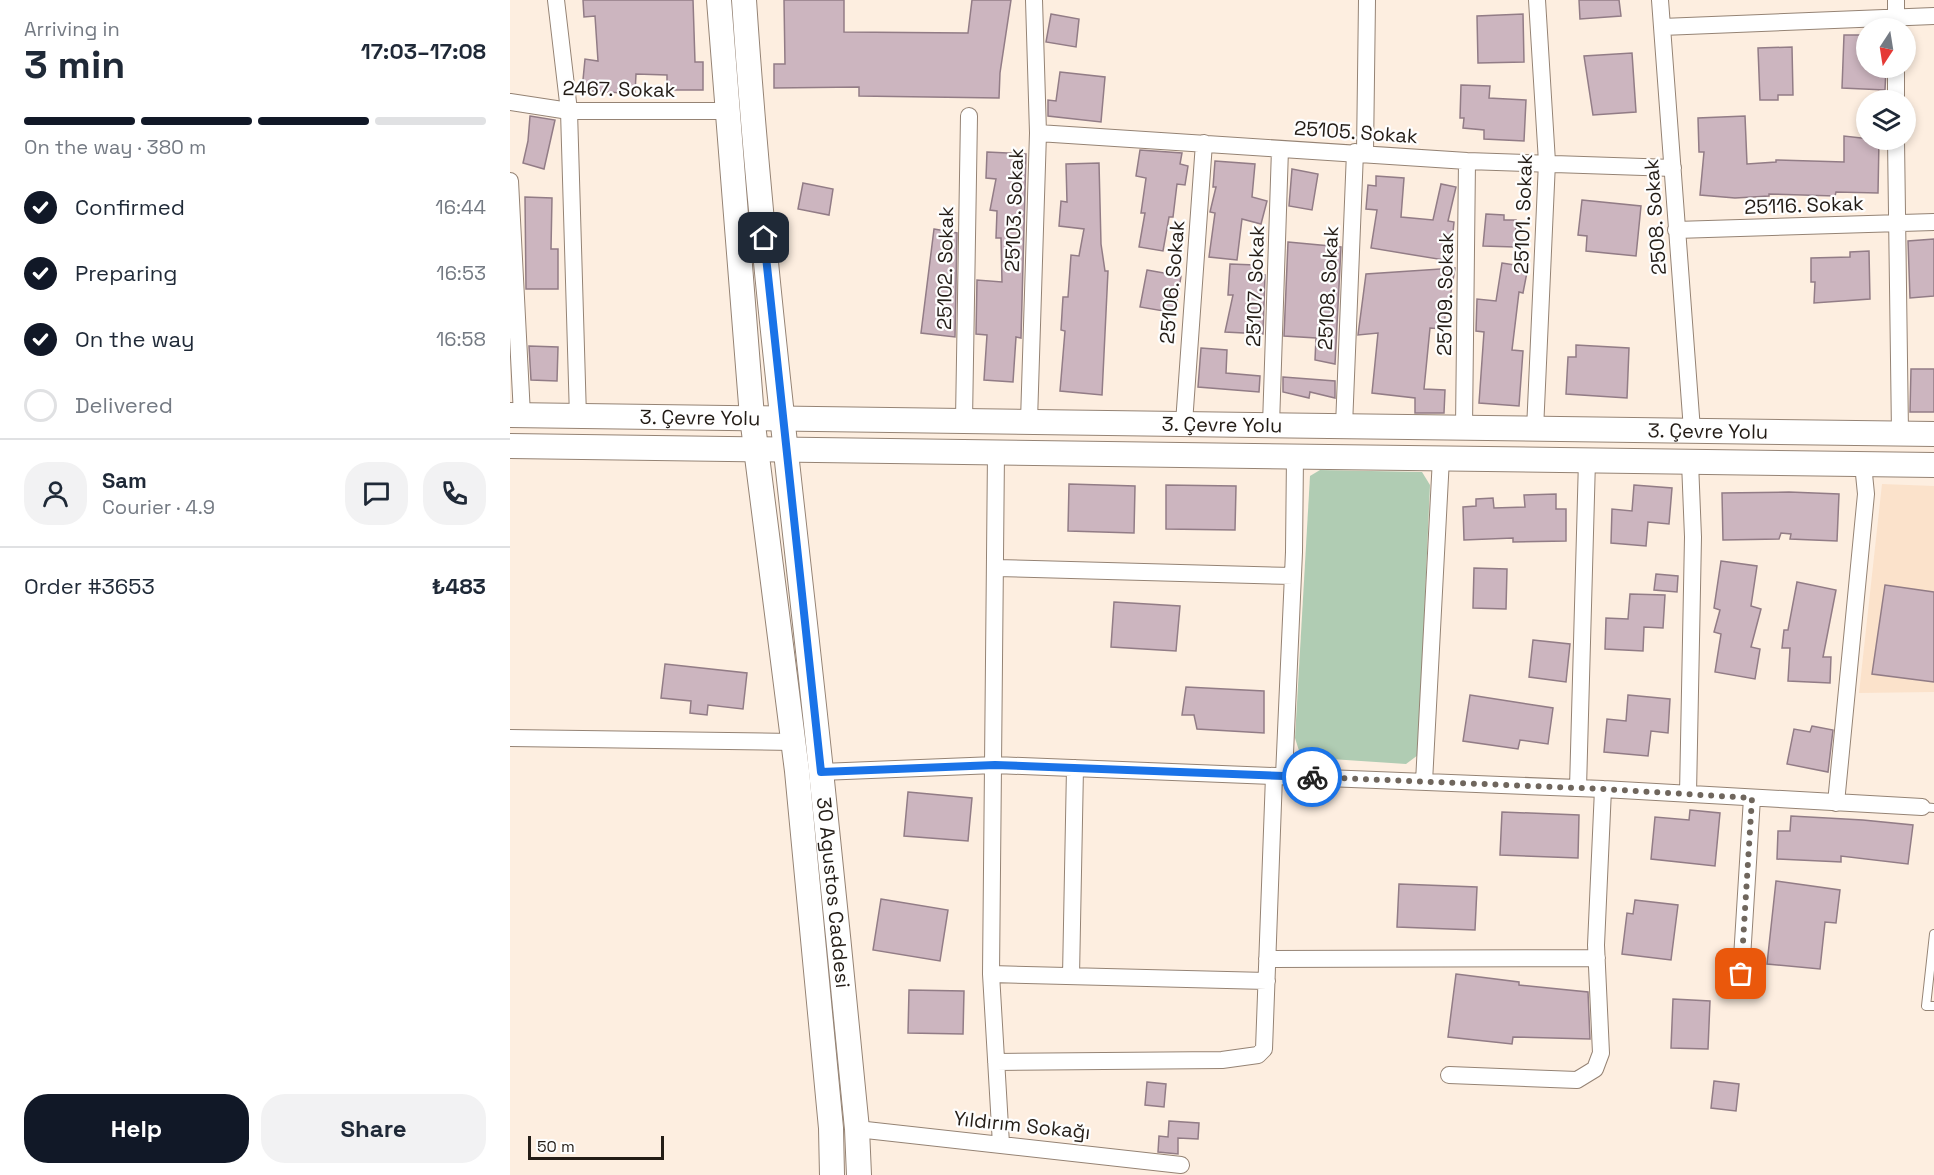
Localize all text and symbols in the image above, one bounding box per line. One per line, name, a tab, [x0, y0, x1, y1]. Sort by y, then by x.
text: Arriving in	[24, 16, 120, 42]
north arrow	[1856, 18, 1916, 78]
map controls	[1856, 18, 1916, 150]
text: 17:03–17:08	[361, 37, 486, 65]
text: 3 min	[24, 40, 125, 89]
street label: 2467. Sokak	[562, 75, 676, 103]
button: layers	[1856, 90, 1916, 150]
street label: 25105. Sokak	[1293, 115, 1419, 149]
text: On the way · 380 m	[24, 134, 206, 160]
street label: 25103. Sokak	[999, 147, 1029, 272]
street label: 25101. Sokak	[1508, 153, 1538, 275]
street label: 2508. Sokak	[1638, 158, 1672, 276]
street label: 25116. Sokak	[1744, 190, 1864, 220]
icon: check	[24, 191, 57, 224]
text: Confirmed	[75, 193, 185, 221]
text: 16:44	[435, 194, 486, 220]
street label: 25102. Sokak	[931, 206, 959, 330]
pin	[738, 212, 789, 263]
street label: 25106. Sokak	[1154, 219, 1190, 345]
icon: home	[747, 221, 780, 254]
street label: 25107. Sokak	[1240, 225, 1270, 347]
street label: 25108. Sokak	[1312, 225, 1344, 351]
street label: 25109. Sokak	[1431, 232, 1459, 356]
icon: check	[24, 257, 57, 290]
text: Preparing	[75, 259, 177, 287]
text: 16:53	[436, 260, 486, 286]
icon: check	[24, 323, 57, 356]
text: On the way	[75, 325, 194, 353]
text: 16:58	[436, 326, 486, 352]
text: Delivered	[75, 391, 173, 419]
street label: 3. Çevre Yolu	[640, 404, 760, 431]
street label: 3. Çevre Yolu	[1161, 411, 1282, 438]
street label: 3. Çevre Yolu	[1647, 417, 1768, 445]
button: person	[24, 462, 87, 525]
button: chat	[345, 462, 408, 525]
button: phone	[423, 462, 486, 525]
text: Sam	[102, 466, 147, 494]
text: Courier · 4.9	[102, 494, 215, 520]
text: Order #3653	[24, 572, 155, 600]
text: ₺483	[432, 572, 486, 600]
courier	[1282, 747, 1342, 807]
icon: bike	[1296, 761, 1329, 794]
street label: 30 Agustos Caddesi	[811, 796, 856, 989]
pin	[1715, 948, 1766, 999]
icon: bag	[1724, 957, 1757, 990]
button: Help	[24, 1094, 249, 1163]
button: Share	[261, 1094, 486, 1163]
street label: Yıldırım Sokağı	[952, 1105, 1092, 1145]
scale bar	[528, 1133, 664, 1160]
text: 50 m	[537, 1136, 575, 1157]

